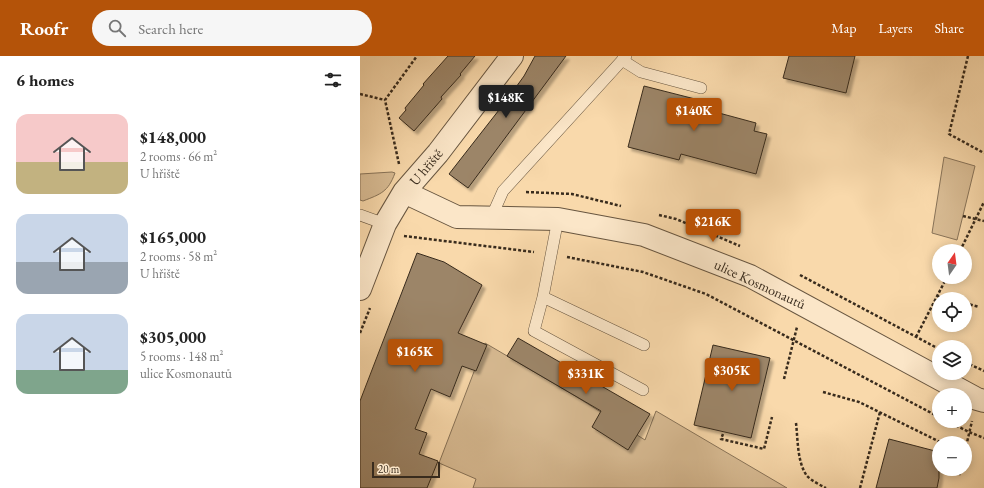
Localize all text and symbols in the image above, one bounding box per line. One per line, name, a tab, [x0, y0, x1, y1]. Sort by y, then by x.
search box	[92, 10, 372, 46]
text: Roofr	[20, 16, 68, 41]
icon: search	[106, 17, 128, 39]
text: Search here	[138, 19, 203, 38]
text: Map	[831, 19, 856, 37]
text: Layers	[878, 19, 913, 37]
text: Share	[935, 19, 964, 37]
text: 6 homes	[16, 69, 74, 91]
icon: filters	[322, 69, 344, 91]
pin: $148K	[478, 85, 534, 119]
text: $148K	[488, 89, 524, 106]
pin: $140K	[666, 98, 722, 132]
text: $140K	[676, 102, 712, 119]
text: $148,000	[140, 126, 206, 148]
icon: home	[48, 130, 96, 178]
street label: U hřiště	[405, 144, 447, 189]
text: 2 rooms · 66 m²	[140, 148, 217, 165]
text: U hřiště	[140, 165, 180, 182]
pin: $216K	[685, 209, 741, 243]
text: $216K	[695, 213, 731, 230]
text: $165,000	[140, 226, 206, 248]
icon: home	[48, 230, 96, 278]
north arrow	[932, 244, 972, 284]
map controls	[932, 244, 972, 476]
text: 2 rooms · 58 m²	[140, 248, 217, 265]
street label: ulice Kosmonautů	[711, 255, 809, 313]
text: U hřiště	[140, 265, 180, 282]
button: locate	[932, 292, 972, 332]
text: $305,000	[140, 326, 206, 348]
icon: home	[48, 330, 96, 378]
pin: $165K	[387, 339, 443, 373]
button: layers	[932, 340, 972, 380]
text: $165K	[397, 343, 433, 360]
text: 5 rooms · 148 m²	[140, 348, 224, 365]
pin: $305K	[704, 358, 760, 392]
pin: $331K	[558, 361, 614, 395]
text: $305K	[714, 362, 750, 379]
text: ulice Kosmonautů	[140, 365, 232, 382]
text: $331K	[568, 365, 604, 382]
button: +	[932, 388, 972, 428]
button: −	[932, 436, 972, 476]
scale bar	[372, 460, 440, 479]
text: 20 m	[378, 462, 399, 476]

